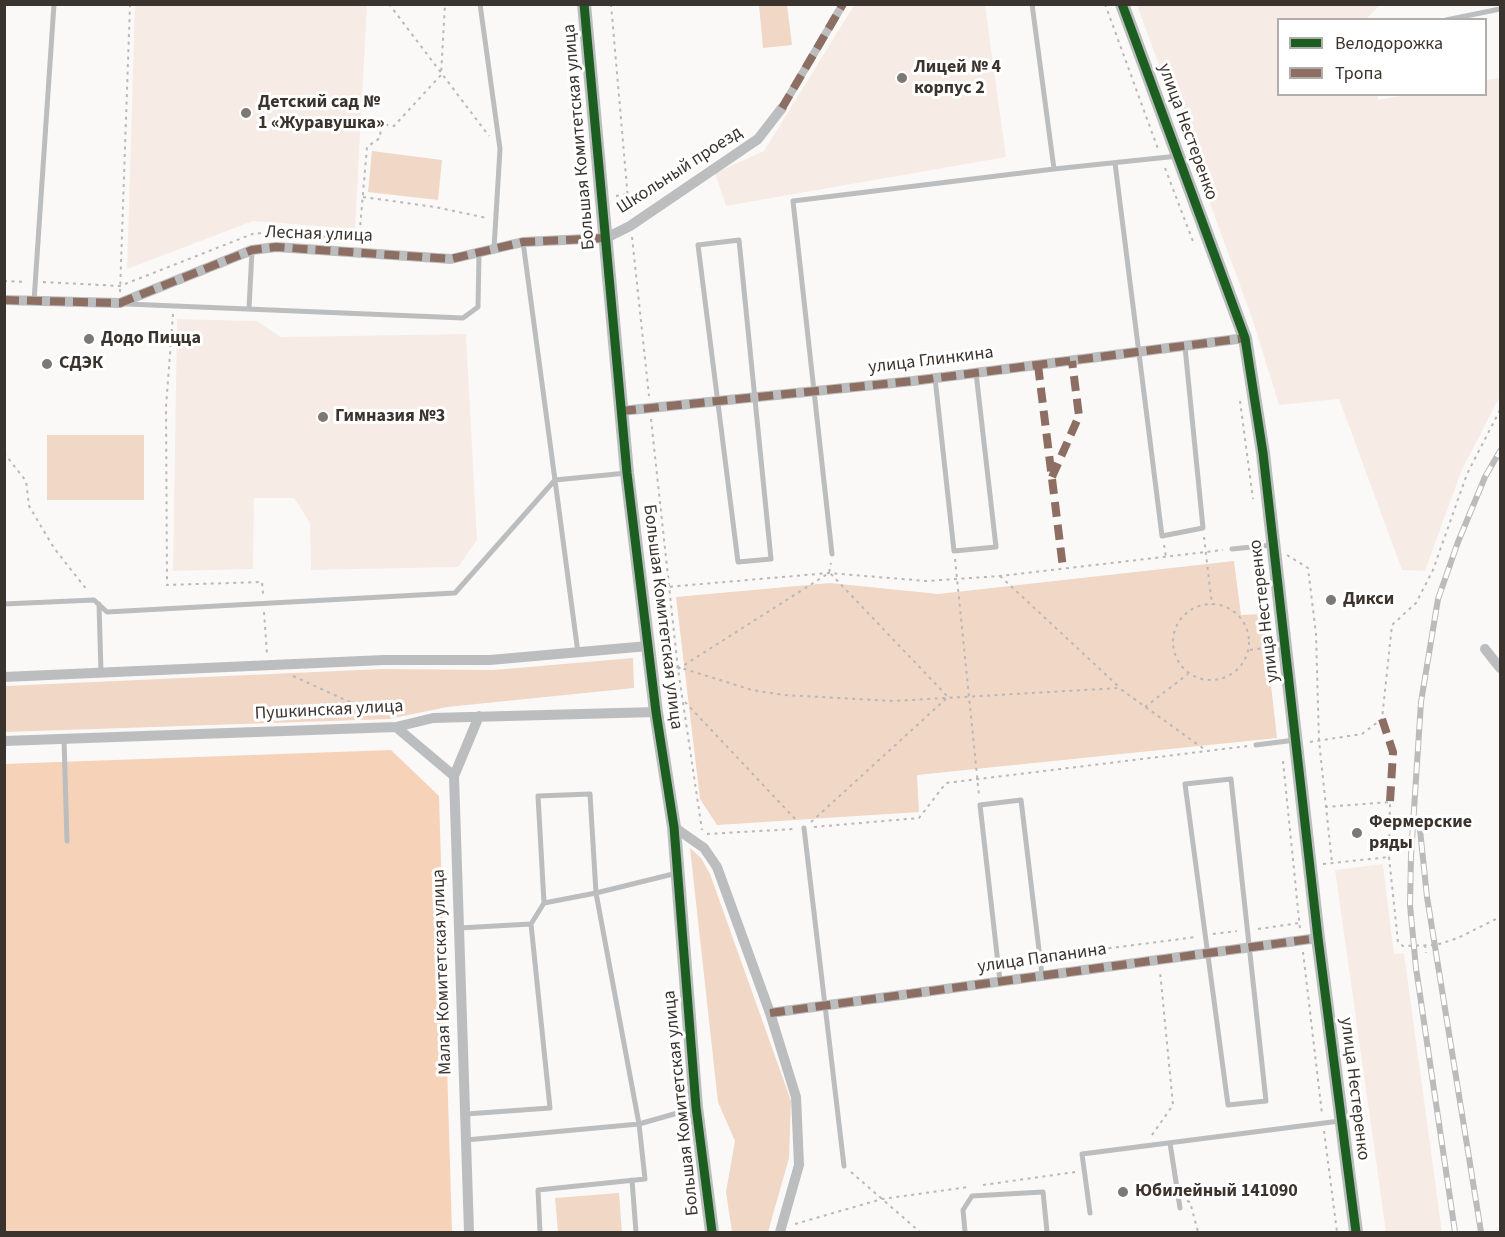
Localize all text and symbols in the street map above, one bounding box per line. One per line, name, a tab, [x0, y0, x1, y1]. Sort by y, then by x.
legend	[1277, 18, 1487, 96]
street label: Большая Комитетская улица	[559, 23, 601, 251]
text: Велодорожка	[1335, 31, 1443, 56]
place label: Лицей № 4 корпус 2	[914, 57, 1001, 100]
street label: улица Нестеренко	[1152, 61, 1222, 203]
text: Тропа	[1335, 61, 1383, 86]
marker: Лицей № 4 корпус 2	[895, 71, 909, 85]
place label: Детский сад № 1 «Журавушка»	[258, 92, 385, 134]
marker: Детский сад № 1 «Журавушка»	[239, 106, 253, 120]
street label: Школьный проезд	[613, 122, 747, 220]
street label: Лесная улица	[265, 222, 373, 248]
place label: Додо Пицца	[101, 328, 201, 350]
marker: Додо Пицца	[82, 332, 96, 346]
street label: улица Глинкина	[867, 343, 995, 379]
place label: СДЭК	[59, 353, 103, 375]
marker: СДЭК	[40, 357, 54, 371]
place label: Гимназия №3	[335, 406, 445, 428]
marker: Гимназия №3	[316, 410, 330, 424]
street label: Большая Комитетская улица	[637, 503, 687, 731]
street label: улица Нестеренко	[1246, 538, 1284, 684]
place label: Дикси	[1343, 589, 1394, 611]
marker: Дикси	[1324, 593, 1338, 607]
street label: Пушкинская улица	[254, 696, 404, 726]
place label: Фермерские ряды	[1369, 812, 1472, 854]
marker: Фермерские ряды	[1350, 826, 1364, 840]
street label: Малая Комитетская улица	[429, 869, 457, 1075]
street label: улица Папанина	[976, 939, 1108, 979]
street label: Большая Комитетская улица	[659, 989, 705, 1217]
street label: улица Нестеренко	[1335, 1016, 1373, 1162]
place label: Юбилейный 141090	[1135, 1181, 1298, 1203]
marker: Юбилейный 141090	[1116, 1185, 1130, 1199]

